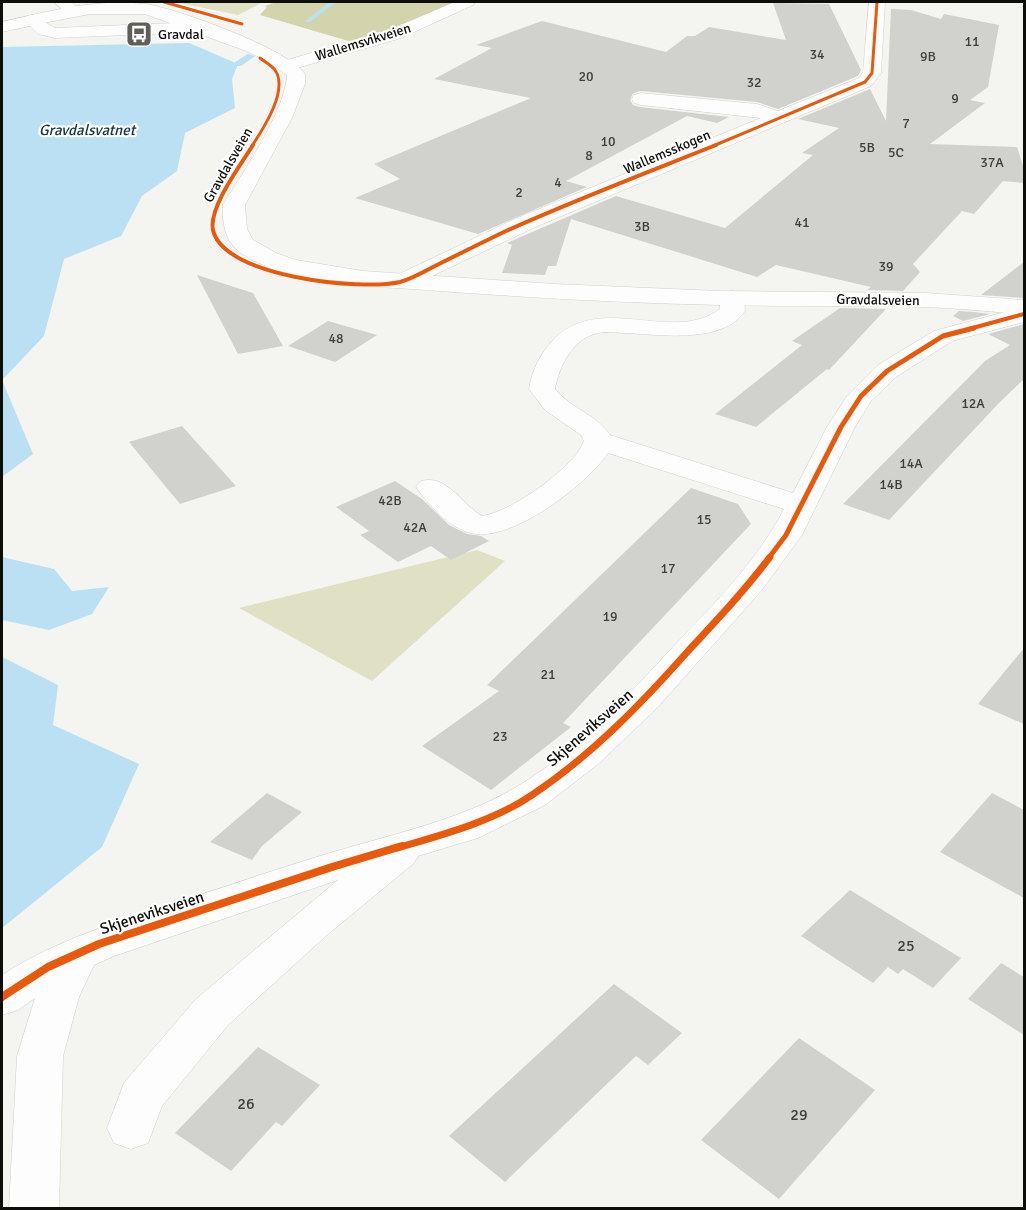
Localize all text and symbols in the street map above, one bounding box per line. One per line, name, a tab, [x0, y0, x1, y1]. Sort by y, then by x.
bus stop icon: Gravdal	[124, 19, 154, 49]
street label: Wallemsvikveien	[313, 19, 413, 65]
place label: Gravdal	[158, 26, 204, 43]
house number: 11	[964, 33, 980, 50]
house number: 34	[809, 46, 825, 63]
house number: 9B	[920, 48, 936, 65]
house number: 20	[578, 68, 594, 85]
house number: 32	[746, 74, 762, 91]
house number: 9	[951, 90, 959, 107]
house number: 7	[902, 115, 910, 132]
water label: Gravdalsvatnet	[39, 121, 137, 139]
street label: Gravdalsveien	[200, 125, 256, 205]
street label: Wallemsskogen	[621, 126, 713, 178]
house number: 10	[600, 133, 616, 150]
house number: 5B	[859, 139, 875, 156]
house number: 5C	[888, 144, 904, 161]
house number: 8	[585, 147, 593, 164]
house number: 37A	[980, 154, 1004, 171]
house number: 4	[554, 174, 562, 191]
house number: 2	[515, 184, 523, 201]
house number: 41	[794, 214, 810, 231]
house number: 3B	[634, 218, 650, 235]
house number: 39	[878, 258, 894, 275]
street label: Gravdalsveien	[836, 291, 920, 309]
house number: 48	[328, 330, 344, 347]
house number: 12A	[961, 395, 985, 412]
house number: 14A	[899, 455, 923, 472]
house number: 14B	[879, 476, 903, 493]
house number: 42B	[378, 492, 402, 509]
house number: 15	[696, 511, 712, 528]
house number: 42A	[403, 519, 427, 536]
house number: 17	[660, 560, 676, 577]
house number: 19	[602, 608, 618, 625]
house number: 21	[540, 666, 556, 683]
street label: Skjeneviksveien	[543, 685, 637, 771]
house number: 23	[492, 728, 508, 745]
street label: Skjeneviksveien	[97, 887, 207, 939]
house number: 25	[897, 936, 915, 956]
house number: 26	[237, 1094, 255, 1114]
house number: 29	[790, 1105, 808, 1125]

